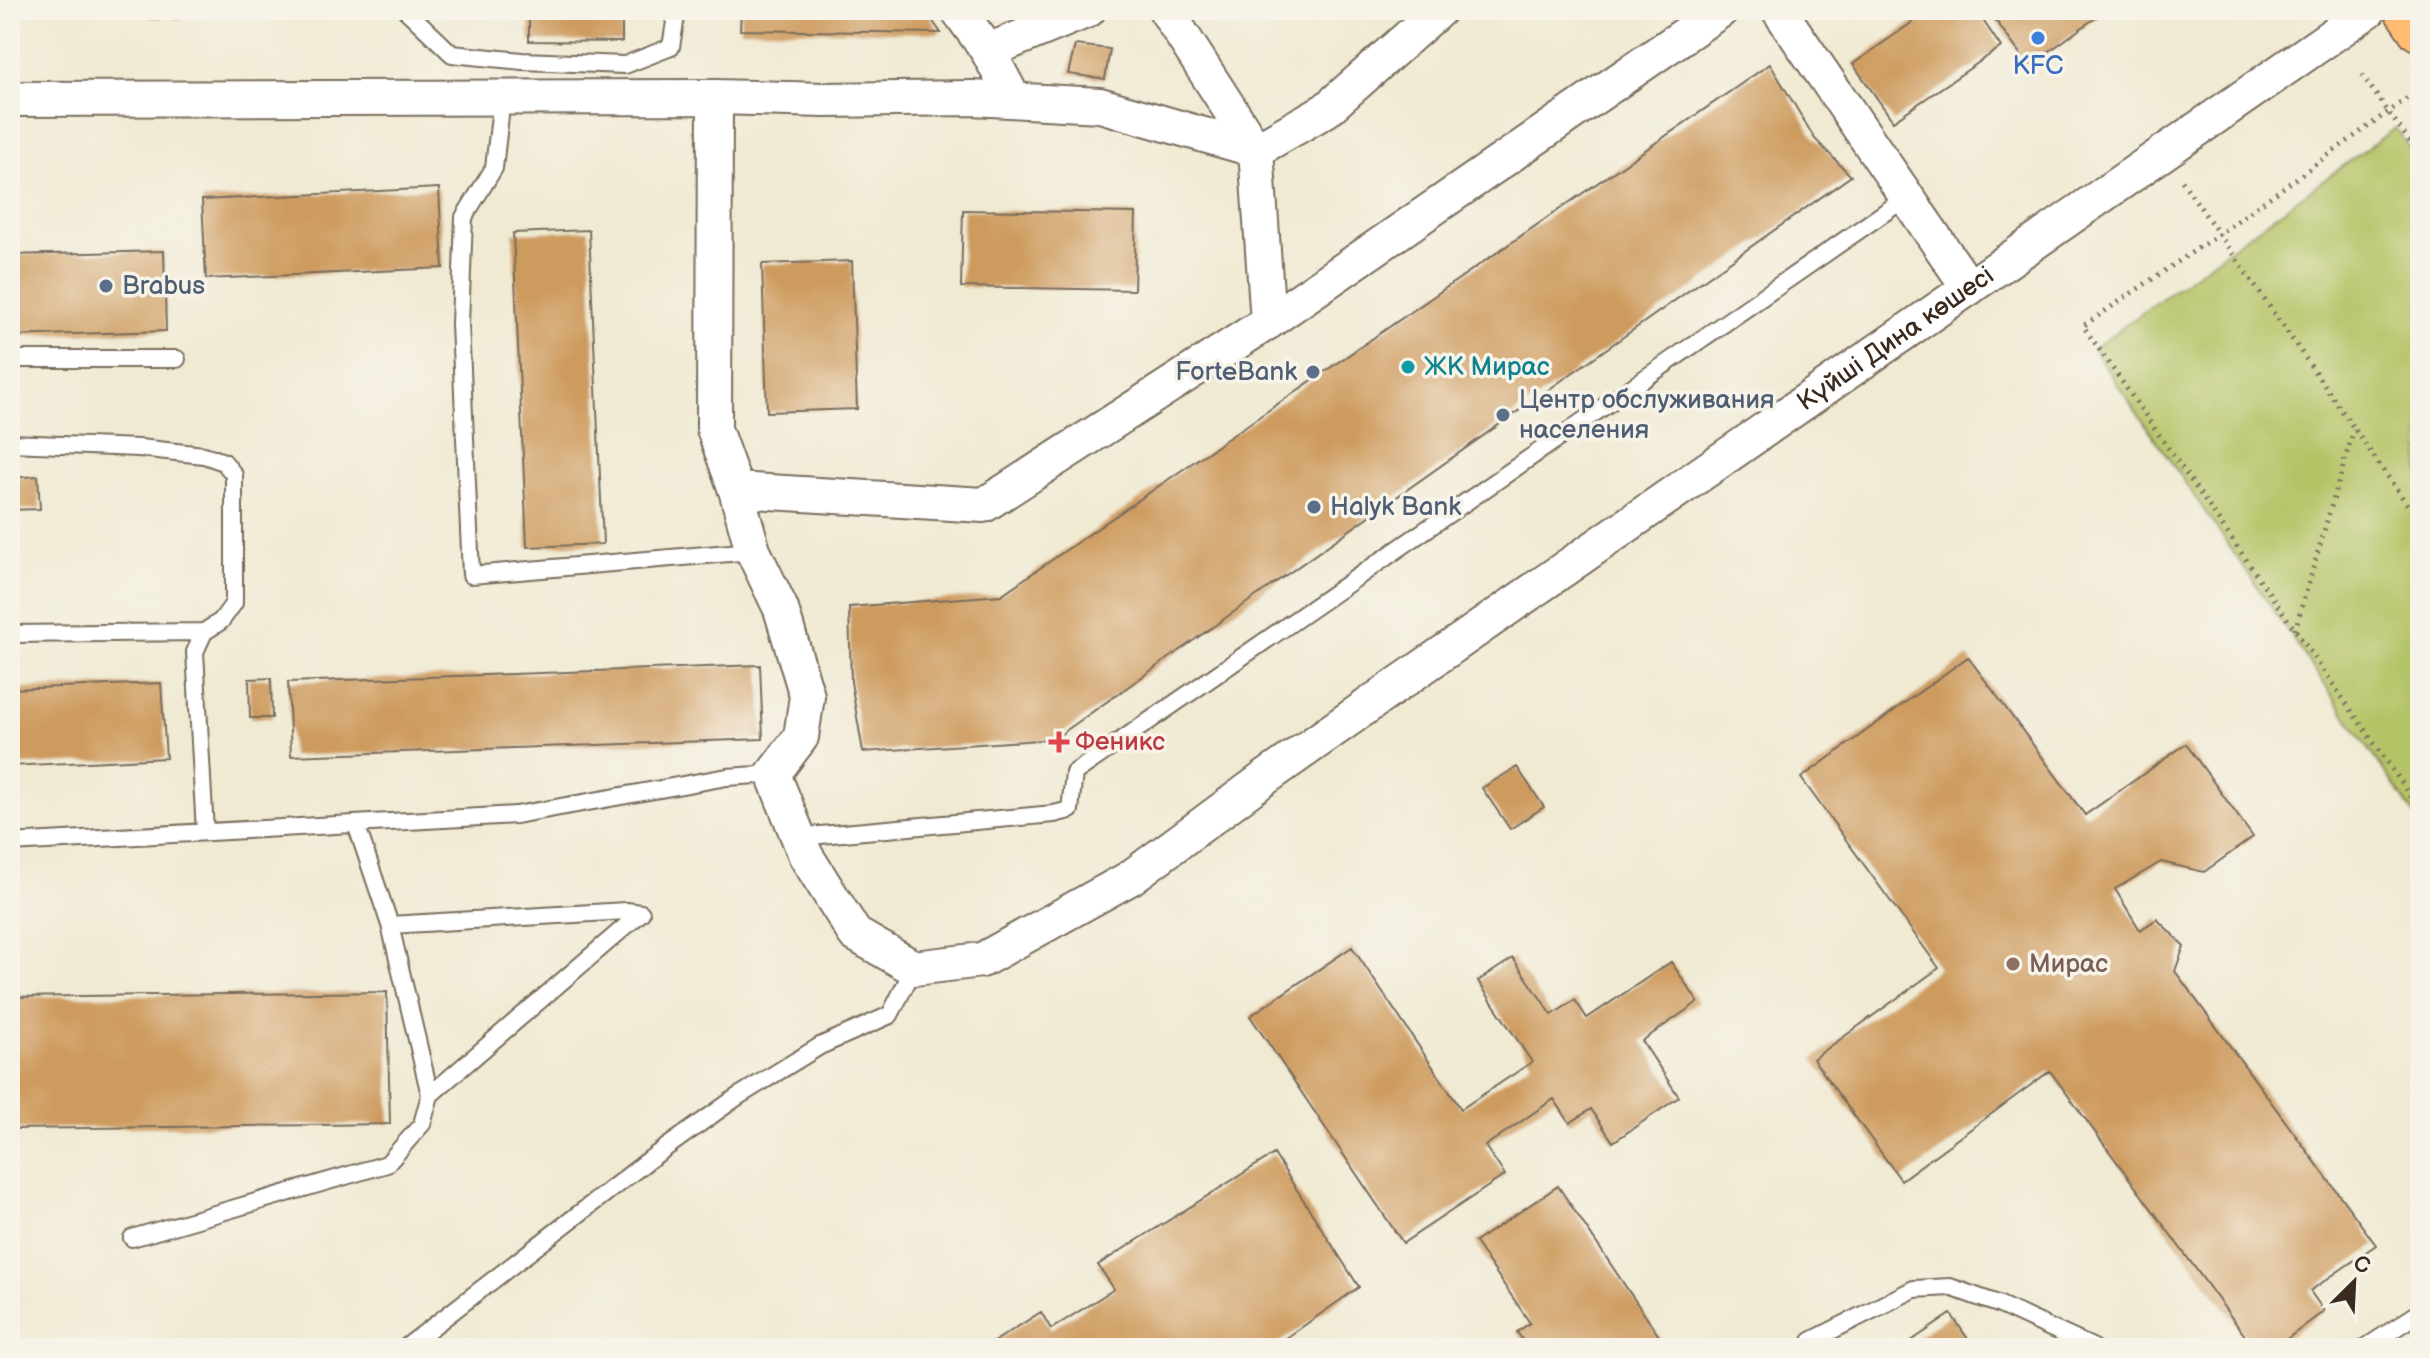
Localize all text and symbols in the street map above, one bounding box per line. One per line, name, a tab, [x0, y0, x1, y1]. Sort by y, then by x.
marker: KFC	[2029, 29, 2047, 47]
place label: KFC	[2013, 51, 2063, 82]
street label: Күйші Дина көшесі	[1791, 260, 2000, 418]
place label: Brabus	[122, 271, 205, 302]
marker: Brabus	[97, 277, 115, 295]
place label: ЖК Мирас	[1424, 352, 1550, 383]
place label: ForteBank	[1175, 357, 1297, 388]
marker: ЖК Мирас	[1399, 358, 1417, 376]
marker: ForteBank	[1304, 363, 1322, 381]
place label: Центр обслуживания населения	[1519, 385, 1774, 446]
marker: Центр обслуживания населения	[1494, 406, 1512, 424]
place label: Halyk Bank	[1330, 492, 1461, 523]
marker: Halyk Bank	[1305, 498, 1323, 516]
place label: Феникс	[1075, 727, 1165, 758]
marker: Феникс	[1050, 733, 1068, 751]
place label: Мирас	[2029, 949, 2108, 980]
marker: Мирас	[2004, 955, 2022, 973]
north arrow	[2314, 1242, 2394, 1322]
text: С	[2349, 1250, 2374, 1281]

